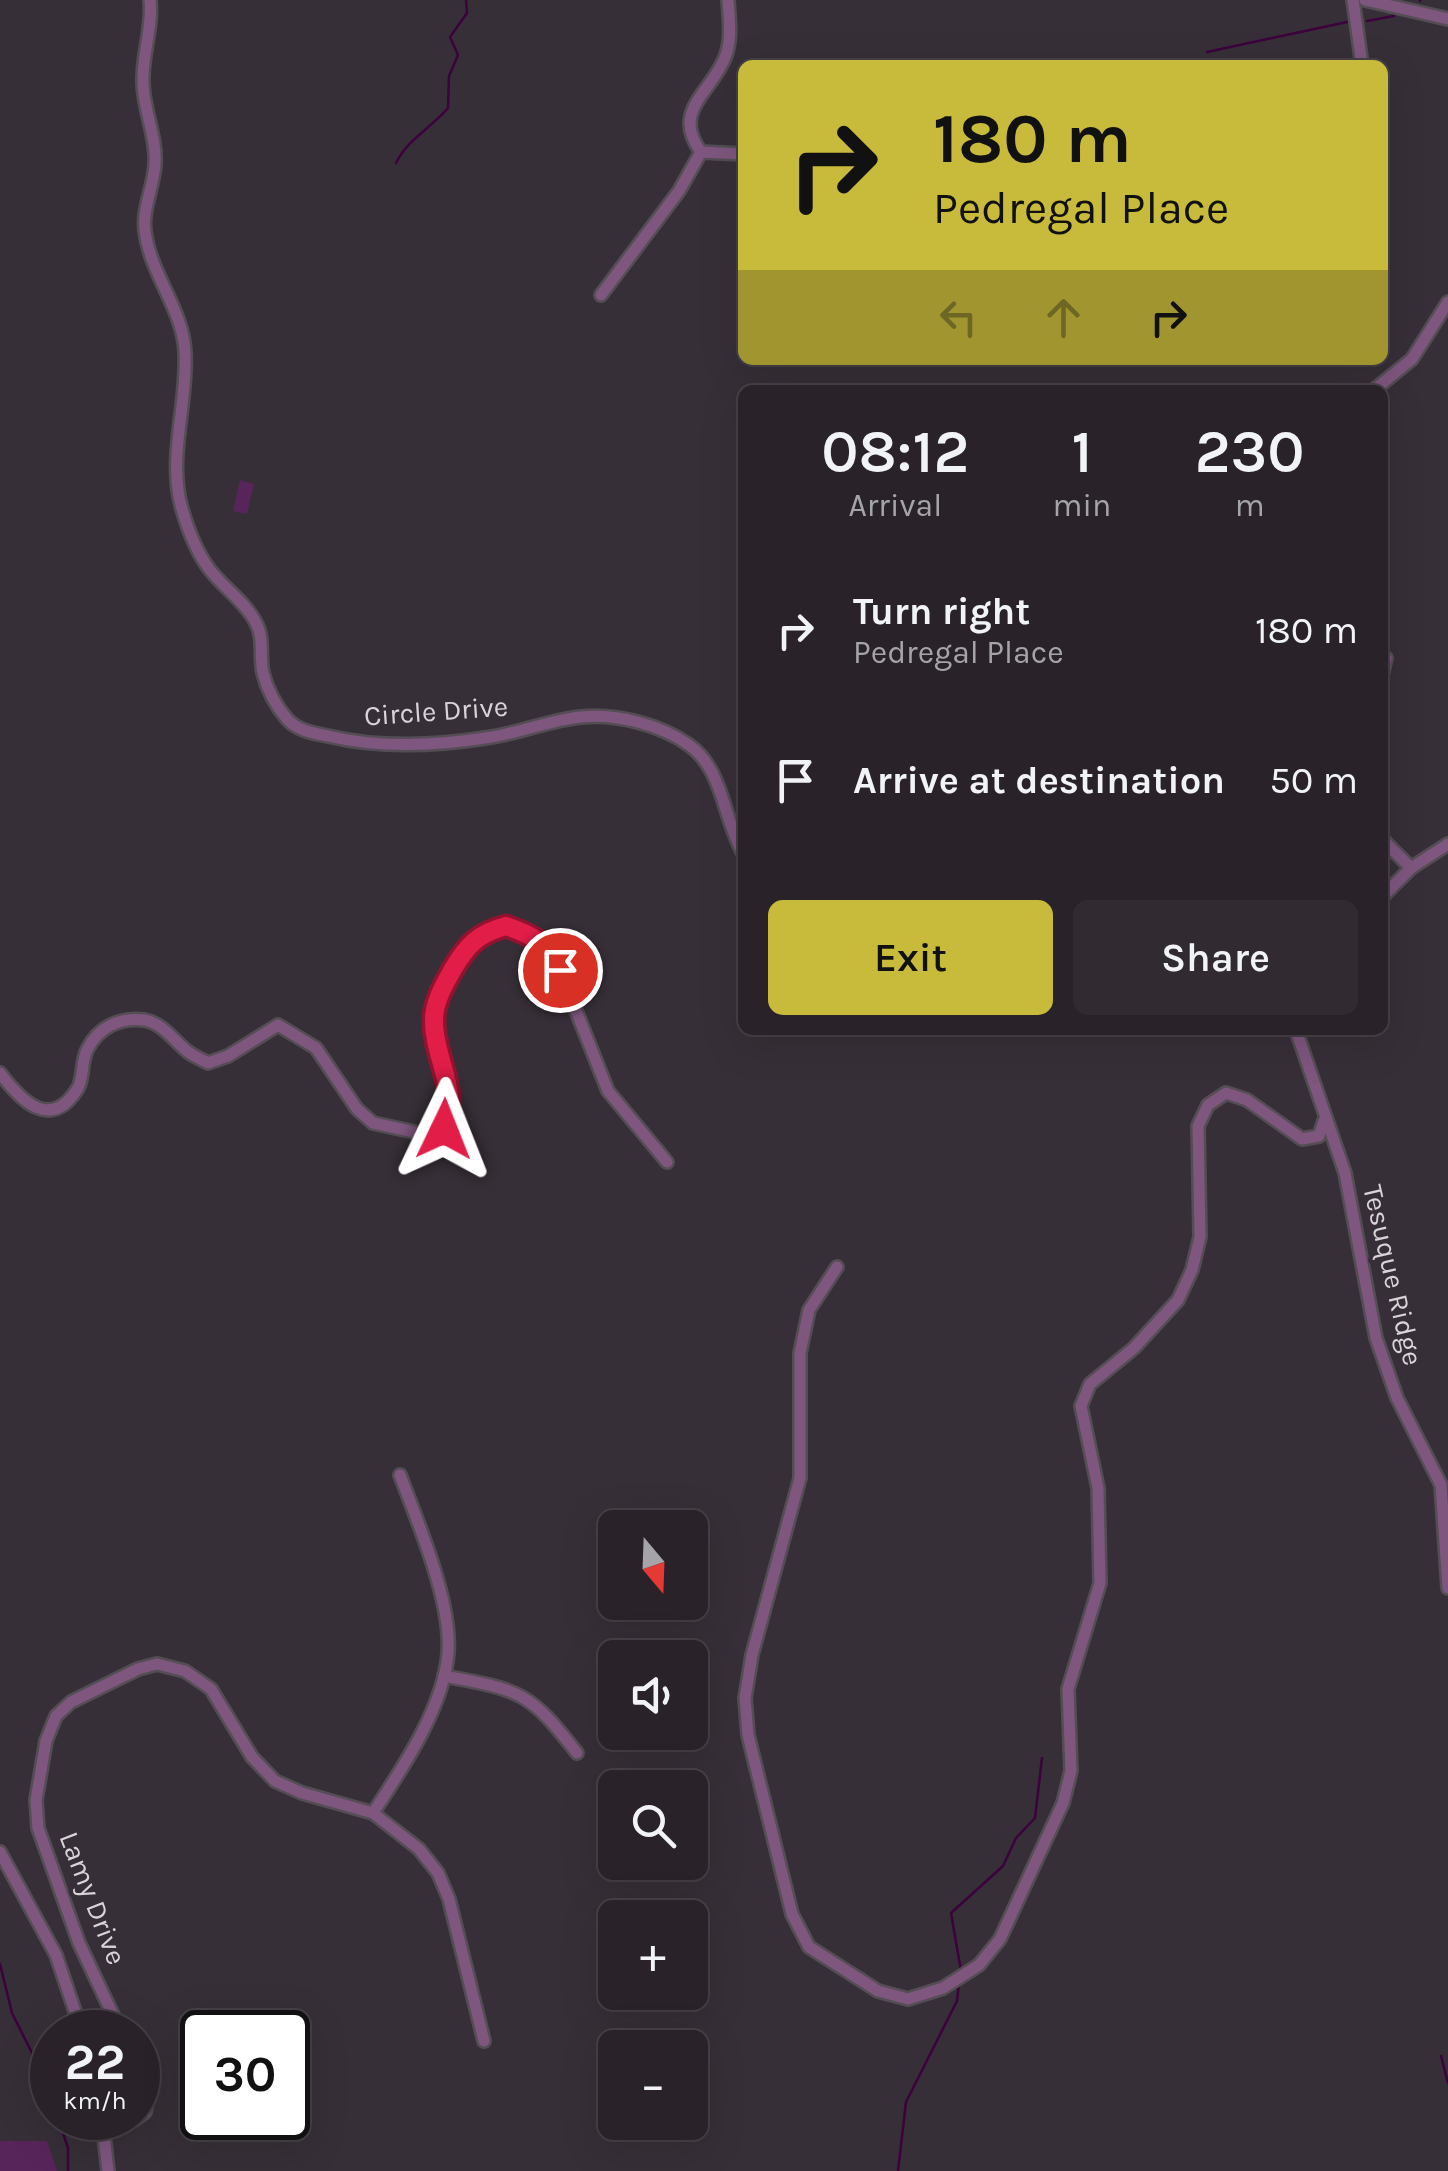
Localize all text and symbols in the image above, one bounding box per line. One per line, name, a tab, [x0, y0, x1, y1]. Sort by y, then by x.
text: 180 m	[933, 98, 1132, 180]
icon: right	[768, 100, 898, 230]
text: Pedregal Place	[933, 182, 1229, 234]
icon: left	[931, 290, 986, 345]
icon: ahead	[1036, 290, 1091, 345]
icon: right	[1141, 290, 1196, 345]
text: 08:12	[821, 417, 969, 487]
text: 1	[1071, 417, 1092, 487]
text: 230	[1195, 417, 1305, 487]
text: Arrival	[848, 487, 942, 524]
text: min	[1053, 487, 1111, 524]
text: m	[1235, 487, 1265, 524]
text: Turn right	[853, 589, 1030, 634]
icon: right	[768, 603, 823, 658]
text: 180 m	[1255, 608, 1358, 653]
text: Pedregal Place	[853, 634, 1064, 671]
street label: Circle Drive	[363, 690, 509, 732]
icon: arrive	[768, 753, 823, 808]
text: Arrive at destination	[853, 758, 1225, 803]
text: 50 m	[1269, 758, 1358, 803]
button: Exit	[768, 900, 1053, 1015]
button: Share	[1073, 900, 1358, 1015]
pin	[518, 928, 603, 1013]
icon: arrive	[533, 943, 588, 998]
position arrow	[392, 1077, 496, 1181]
street label: Tesuque Ridge	[1356, 1181, 1430, 1369]
north arrow	[598, 1510, 708, 1620]
map controls	[598, 1510, 708, 2140]
button: sound	[598, 1640, 708, 1750]
button: search	[598, 1770, 708, 1880]
street label: Lamy Drive	[53, 1827, 133, 1969]
button: +	[598, 1900, 708, 2010]
speed limit sign: 30	[180, 2010, 310, 2140]
button: −	[598, 2030, 708, 2140]
text: 22	[65, 2033, 125, 2092]
text: km/h	[63, 2086, 127, 2115]

